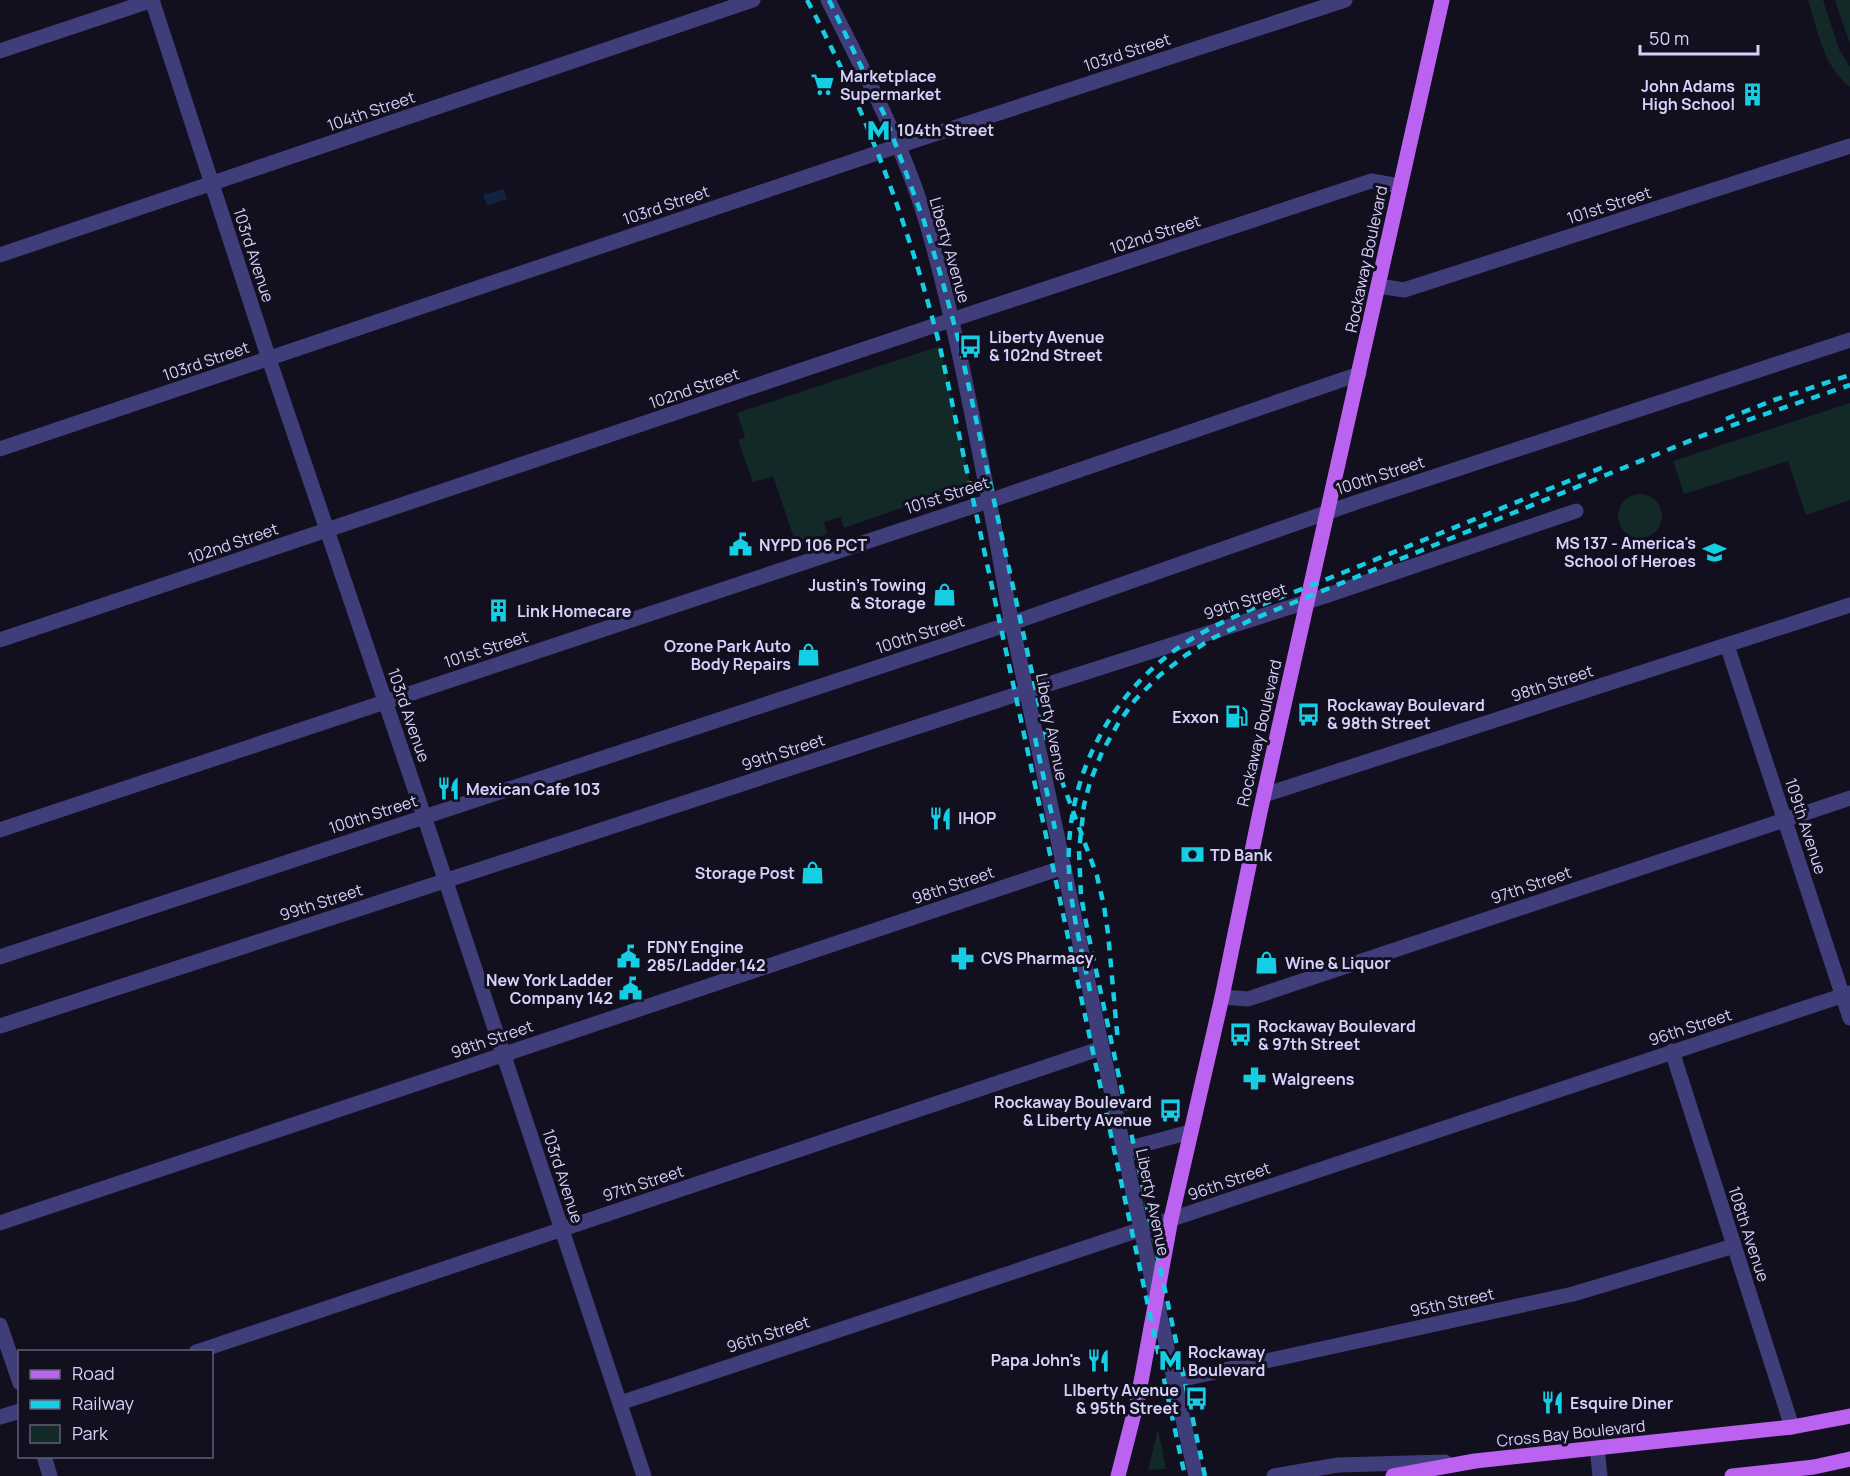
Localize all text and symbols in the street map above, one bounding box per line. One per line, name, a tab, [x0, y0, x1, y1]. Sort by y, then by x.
scale bar	[1640, 18, 1758, 56]
text: 50 m	[1649, 26, 1689, 50]
street label: 103rd Street	[1081, 28, 1173, 76]
place label: Marketplace Supermarket	[840, 65, 941, 105]
supermarket icon: Marketplace Supermarket	[809, 72, 835, 98]
place label: John Adams High School	[1641, 75, 1735, 115]
building icon: John Adams High School	[1740, 82, 1766, 108]
street label: 104th Street	[324, 86, 418, 136]
metro station icon: 104th Street	[866, 117, 892, 143]
place label: 104th Street	[897, 119, 994, 141]
street label: 103rd Street	[620, 180, 712, 230]
street label: 101st Street	[1564, 181, 1654, 229]
street label: Rockaway Boulevard	[1340, 183, 1392, 335]
street label: Liberty Avenue	[924, 195, 976, 305]
street label: 103rd Avenue	[228, 205, 280, 305]
street label: 102nd Street	[1107, 209, 1203, 259]
place label: Liberty Avenue & 102nd Street	[989, 326, 1105, 366]
bus stop icon: Liberty Avenue & 102nd Street	[958, 333, 984, 359]
street label: 103rd Street	[160, 336, 252, 386]
street label: 102nd Street	[646, 362, 742, 414]
street label: 100th Street	[1333, 450, 1427, 500]
street label: 101st Street	[902, 471, 992, 519]
street label: 102nd Street	[185, 517, 281, 569]
public building icon: NYPD 106 PCT	[728, 532, 754, 558]
place label: MS 137 - America's School of Heroes	[1556, 532, 1696, 572]
place label: NYPD 106 PCT	[759, 534, 868, 556]
school or university icon: MS 137 - America's School of Heroes	[1701, 539, 1727, 565]
place label: Justin's Towing & Storage	[808, 574, 926, 614]
street label: 99th Street	[1201, 577, 1289, 625]
shop icon: Justin's Towing & Storage	[931, 581, 957, 607]
building icon: Link Homecare	[486, 598, 512, 624]
place label: Link Homecare	[517, 600, 632, 622]
street label: 100th Street	[873, 609, 967, 659]
street label: 101st Street	[441, 625, 531, 673]
place label: Ozone Park Auto Body Repairs	[664, 635, 791, 675]
shop icon: Ozone Park Auto Body Repairs	[796, 642, 822, 668]
street label: Rockaway Boulevard	[1231, 657, 1287, 809]
street label: 98th Street	[1508, 659, 1596, 707]
street label: 103rd Avenue	[383, 665, 435, 765]
street label: Liberty Avenue	[1031, 671, 1073, 783]
place label: Rockaway Boulevard & 98th Street	[1327, 694, 1485, 734]
bus stop icon: Rockaway Boulevard & 98th Street	[1296, 701, 1322, 727]
fuel station icon: Exxon	[1224, 704, 1250, 730]
place label: Exxon	[1172, 706, 1219, 728]
street label: 99th Street	[739, 728, 827, 776]
street label: 109th Avenue	[1780, 775, 1832, 877]
restaurant icon: Mexican Cafe 103	[435, 776, 461, 802]
place label: Mexican Cafe 103	[466, 778, 600, 800]
street label: 100th Street	[326, 789, 420, 839]
restaurant icon: IHOP	[927, 805, 953, 831]
place label: IHOP	[958, 807, 996, 829]
bank icon: TD Bank	[1179, 842, 1205, 868]
place label: TD Bank	[1210, 844, 1272, 866]
shop icon: Storage Post	[800, 860, 826, 886]
street label: 98th Street	[909, 861, 997, 909]
street label: 97th Street	[1488, 861, 1574, 909]
place label: Storage Post	[695, 862, 795, 884]
street label: 99th Street	[277, 878, 365, 926]
place label: FDNY Engine 285/Ladder 142	[647, 936, 766, 976]
public building icon: FDNY Engine 285/Ladder 142	[616, 943, 642, 969]
pharmacy icon: CVS Pharmacy	[950, 945, 976, 971]
place label: CVS Pharmacy	[981, 947, 1093, 969]
shop icon: Wine & Liquor	[1254, 950, 1280, 976]
place label: Wine & Liquor	[1285, 952, 1391, 974]
place label: New York Ladder Company 142	[486, 969, 613, 1009]
public building icon: New York Ladder Company 142	[618, 976, 644, 1002]
street label: 96th Street	[1646, 1003, 1734, 1051]
street label: 98th Street	[448, 1015, 536, 1063]
place label: Rockaway Boulevard & 97th Street	[1258, 1015, 1416, 1055]
bus stop icon: Rockaway Boulevard & 97th Street	[1227, 1022, 1253, 1048]
pharmacy icon: Walgreens	[1241, 1066, 1267, 1092]
place label: Walgreens	[1272, 1068, 1355, 1090]
place label: Rockaway Boulevard & Liberty Avenue	[994, 1091, 1152, 1131]
bus stop icon: Rockaway Boulevard & Liberty Avenue	[1157, 1098, 1183, 1124]
street label: 103rd Avenue	[537, 1126, 589, 1226]
street label: Liberty Avenue	[1131, 1146, 1175, 1258]
street label: 96th Street	[1185, 1157, 1273, 1205]
street label: 97th Street	[600, 1160, 686, 1206]
street label: 108th Avenue	[1723, 1183, 1775, 1285]
street label: 95th Street	[1408, 1282, 1496, 1322]
street label: 96th Street	[724, 1310, 812, 1358]
place label: Rockaway Boulevard	[1188, 1341, 1265, 1381]
restaurant icon: Papa John's	[1086, 1347, 1112, 1373]
metro station icon: Rockaway Boulevard	[1157, 1348, 1183, 1374]
place label: Papa John's	[991, 1349, 1081, 1371]
legend	[18, 1350, 213, 1458]
text: Road	[72, 1361, 115, 1385]
place label: LIberty Avenue & 95th Street	[1064, 1379, 1179, 1419]
bus stop icon: LIberty Avenue & 95th Street	[1184, 1386, 1210, 1412]
restaurant icon: Esquire Diner	[1539, 1390, 1565, 1416]
text: Railway	[72, 1391, 134, 1415]
place label: Esquire Diner	[1570, 1392, 1673, 1414]
street label: Cross Bay Boulevard	[1496, 1414, 1646, 1452]
text: Park	[72, 1421, 109, 1445]

